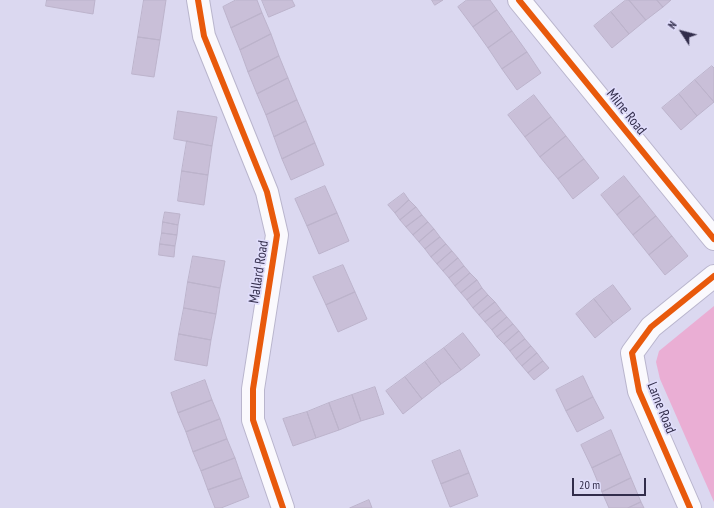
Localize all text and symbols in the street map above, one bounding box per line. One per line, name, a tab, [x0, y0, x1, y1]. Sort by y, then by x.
north arrow	[662, 12, 702, 52]
text: N	[665, 18, 680, 31]
street label: Milne Road	[602, 86, 650, 138]
street label: Mallard Road	[246, 239, 272, 305]
street label: Larne Road	[643, 380, 679, 436]
scale bar	[574, 470, 648, 496]
text: 20 m	[579, 477, 600, 492]

